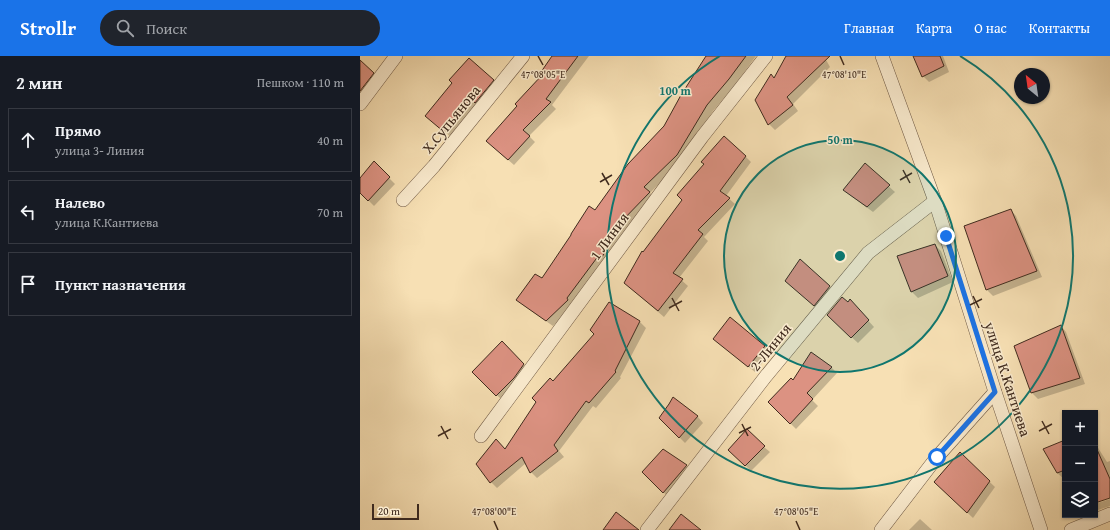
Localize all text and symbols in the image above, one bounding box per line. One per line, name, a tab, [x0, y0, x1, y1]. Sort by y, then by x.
search box	[100, 10, 380, 46]
text: Strollr	[20, 14, 76, 42]
icon: search	[114, 17, 136, 39]
text: Поиск	[146, 18, 187, 39]
text: Главная	[844, 18, 894, 38]
text: Карта	[916, 18, 952, 38]
text: О нас	[974, 18, 1007, 38]
text: Контакты	[1029, 18, 1090, 38]
text: 47°08'05"E	[521, 67, 565, 82]
text: 47°08'10"E	[822, 67, 866, 82]
north arrow	[1014, 68, 1050, 104]
text: 2 мин	[16, 70, 62, 95]
text: Пешком · 110 m	[257, 73, 344, 92]
street label: Х.Супьянова	[417, 80, 486, 158]
text: 100 m	[659, 82, 692, 99]
text: Прямо	[55, 120, 101, 141]
icon: ahead	[17, 129, 39, 151]
text: 40 m	[317, 131, 343, 150]
text: 50 m	[827, 131, 853, 148]
text: улица 3- Линия	[55, 141, 144, 160]
text: Налево	[55, 192, 105, 213]
icon: left	[17, 201, 39, 223]
text: 70 m	[317, 203, 343, 222]
street label: 1 Линия	[585, 208, 634, 264]
text: улица К.Кантиева	[55, 213, 158, 232]
route end	[937, 227, 955, 245]
centre of rings	[833, 249, 847, 263]
icon: arrive	[17, 273, 39, 295]
text: Пункт назначения	[55, 274, 186, 295]
street label: 2-Линия	[744, 318, 796, 375]
street label: улица К.Кантиева	[979, 318, 1037, 440]
map controls	[1062, 410, 1098, 518]
button: +	[1062, 410, 1098, 446]
button: −	[1062, 446, 1098, 482]
route start	[928, 448, 946, 466]
button: layers	[1062, 482, 1098, 518]
scale bar	[372, 502, 419, 521]
text: 20 m	[378, 503, 400, 519]
text: 47°08'00"E	[472, 504, 516, 519]
text: 47°08'05"E	[774, 504, 818, 519]

